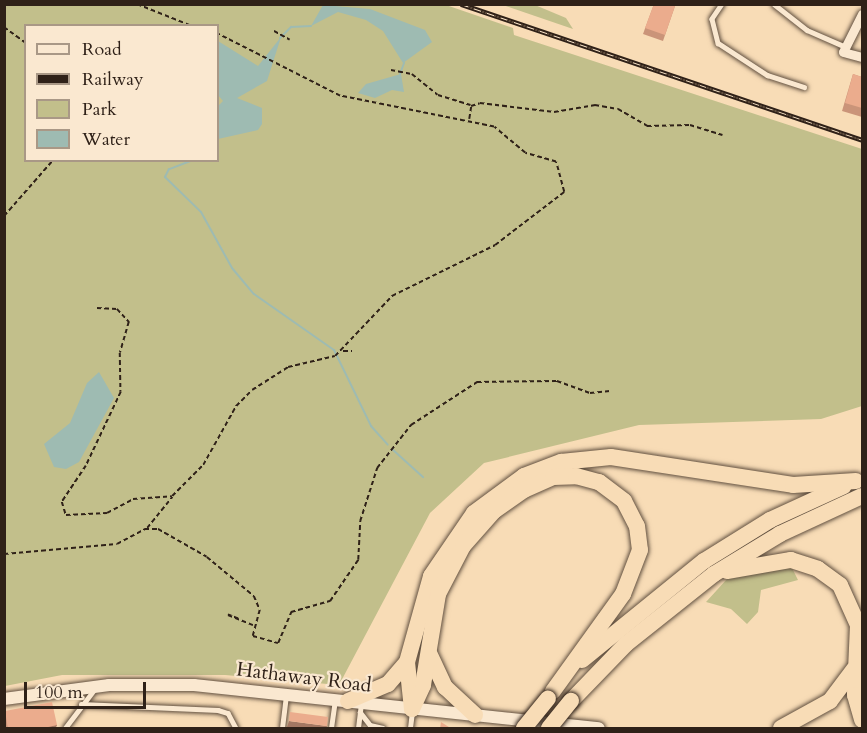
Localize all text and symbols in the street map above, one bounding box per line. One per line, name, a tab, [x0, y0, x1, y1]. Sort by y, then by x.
legend	[24, 24, 219, 162]
text: Road	[82, 37, 122, 62]
text: Railway	[82, 67, 144, 92]
text: Park	[82, 97, 117, 122]
text: Water	[82, 127, 130, 152]
street label: Hathaway Road	[235, 657, 373, 697]
scale bar	[27, 670, 148, 708]
text: 100 m	[35, 680, 83, 705]

